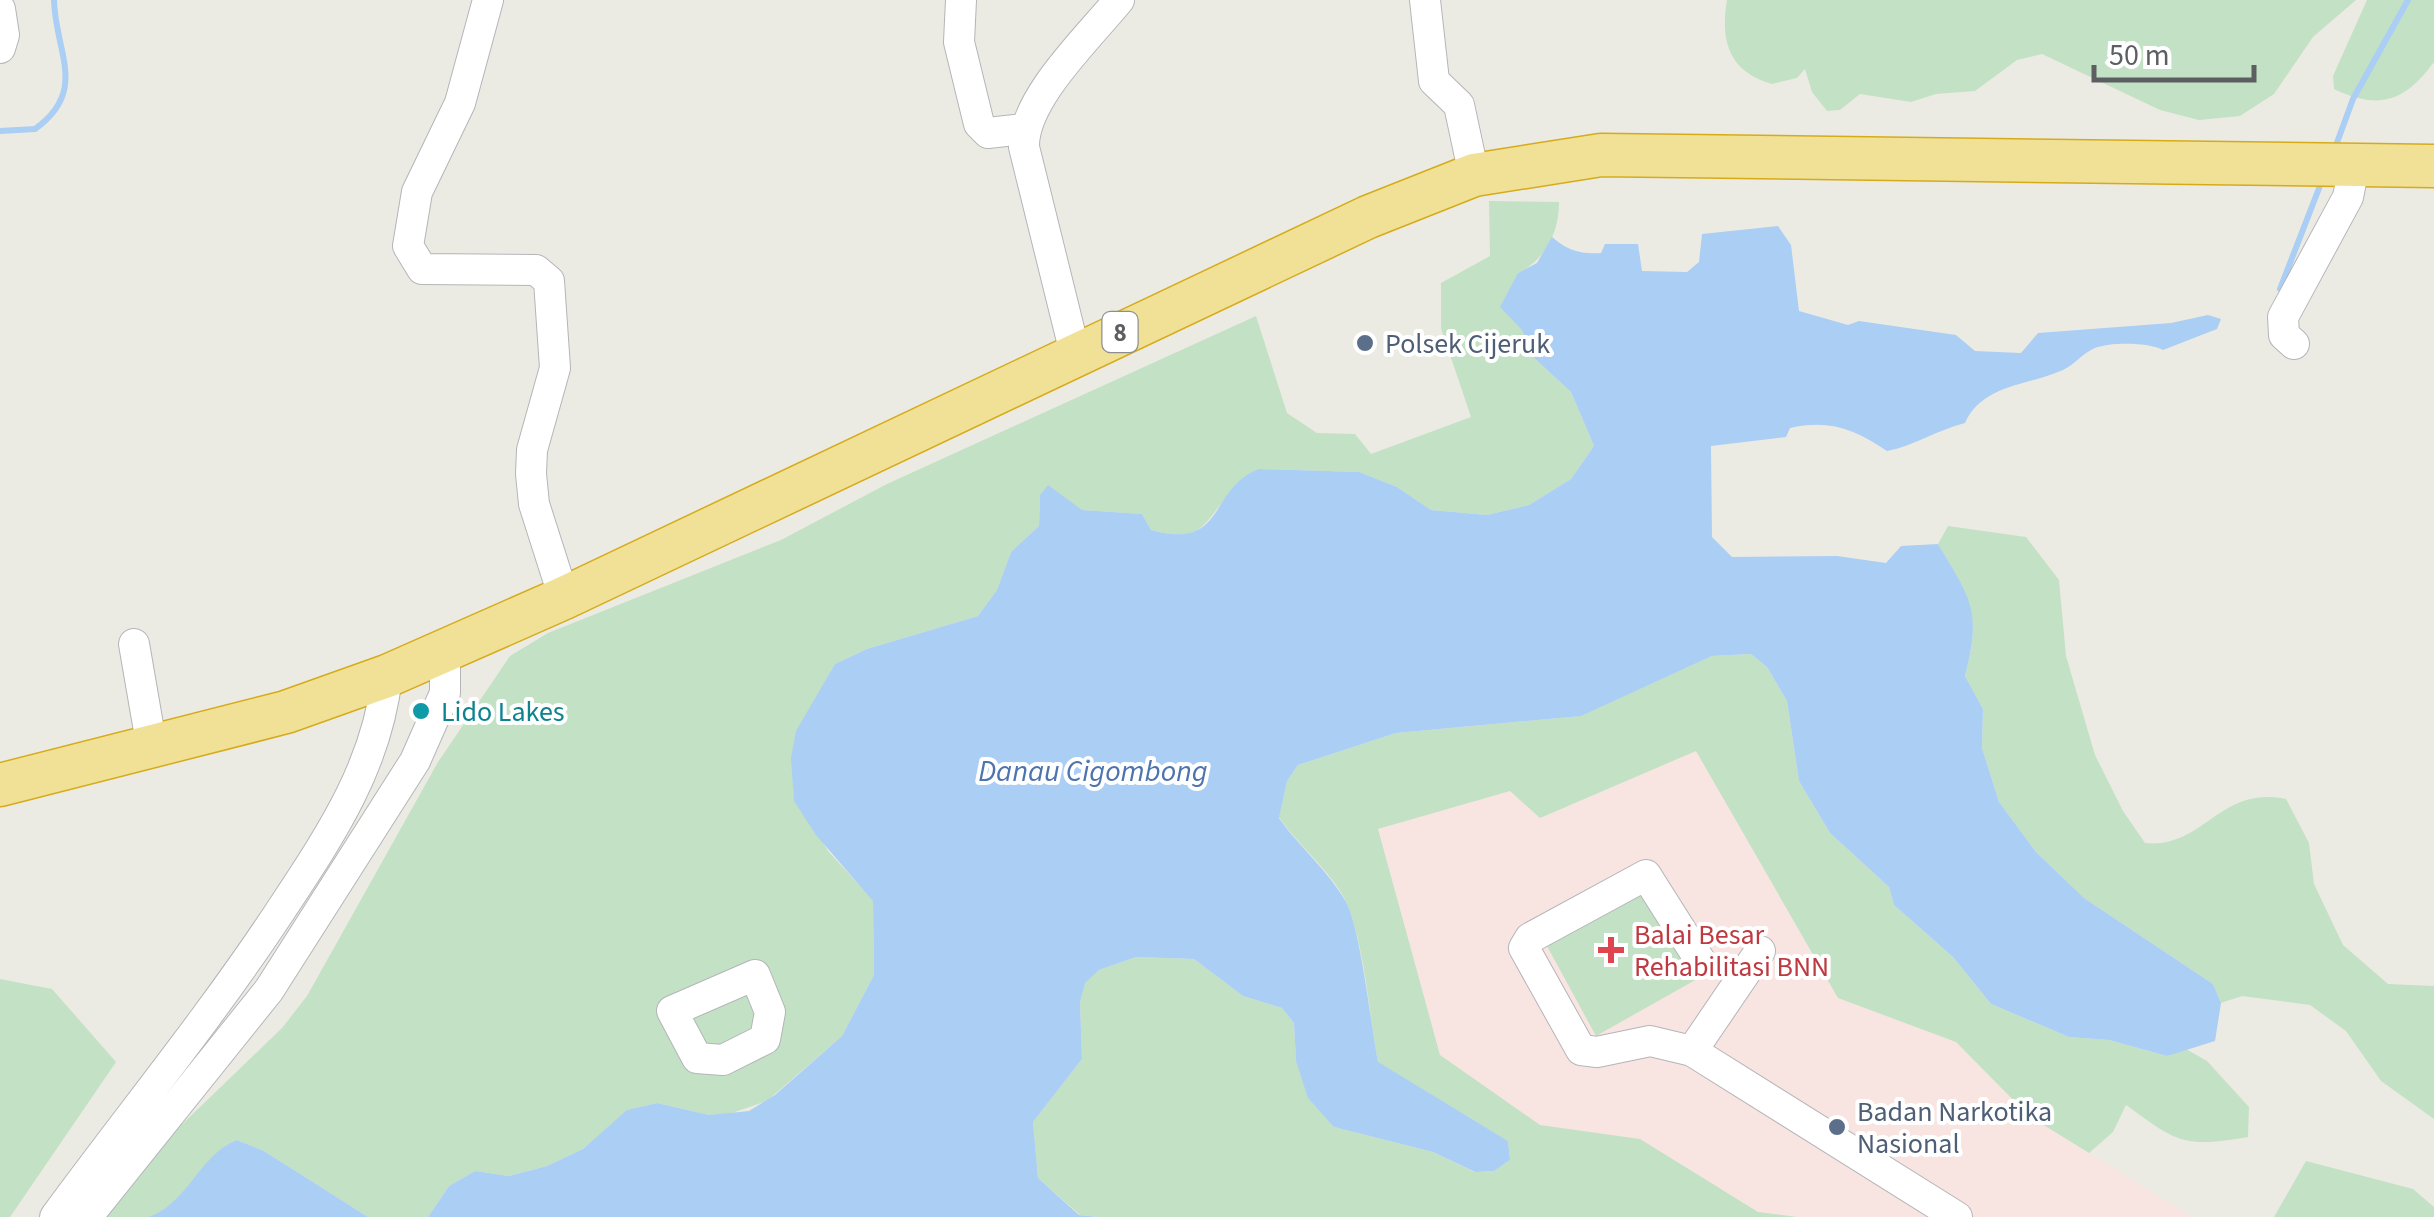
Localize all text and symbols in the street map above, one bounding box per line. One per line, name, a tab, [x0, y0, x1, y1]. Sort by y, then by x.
scale bar	[2094, 20, 2254, 82]
text: 50 m	[2109, 34, 2170, 77]
road number: 8	[1102, 312, 1138, 352]
place label: Polsek Cijeruk	[1385, 324, 1550, 364]
marker: Polsek Cijeruk	[1354, 332, 1376, 354]
place label: Lido Lakes	[441, 692, 565, 732]
marker: Lido Lakes	[410, 700, 432, 722]
water label: Danau Cigombong	[978, 750, 1208, 793]
place label: Balai Besar Rehabilitasi BNN	[1634, 915, 1829, 987]
marker: Balai Besar Rehabilitasi BNN	[1598, 937, 1624, 963]
place label: Badan Narkotika Nasional	[1857, 1092, 2052, 1164]
marker: Badan Narkotika Nasional	[1826, 1116, 1848, 1138]

